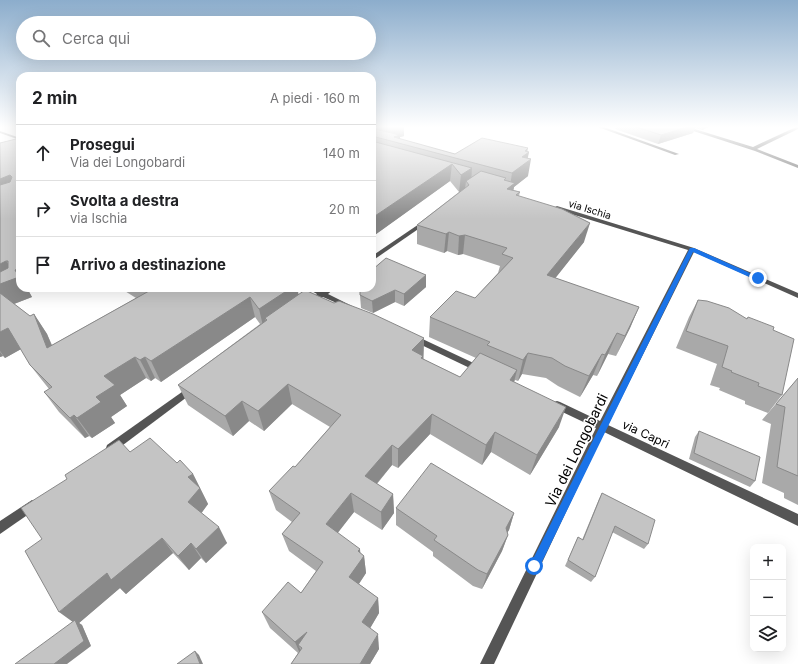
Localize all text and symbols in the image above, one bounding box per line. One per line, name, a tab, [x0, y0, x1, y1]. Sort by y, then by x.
search box	[16, 16, 376, 60]
icon: search	[30, 27, 52, 49]
text: Cerca qui	[62, 29, 130, 48]
text: 2 min	[32, 88, 77, 108]
text: A piedi · 160 m	[270, 90, 360, 106]
text: Prosegui	[70, 135, 135, 154]
icon: ahead	[32, 142, 54, 164]
text: 140 m	[323, 145, 360, 161]
text: Via dei Longobardi	[70, 154, 185, 170]
text: Svolta a destra	[70, 191, 179, 210]
street label: via Ischia	[567, 197, 613, 221]
icon: right	[32, 198, 54, 220]
text: 20 m	[329, 201, 360, 217]
text: via Ischia	[70, 210, 127, 226]
icon: arrive	[32, 254, 54, 276]
text: Arrivo a destinazione	[70, 255, 226, 274]
route end	[749, 269, 767, 287]
street label: Via dei Longobardi	[541, 391, 611, 509]
street label: via Capri	[620, 417, 672, 451]
map controls	[750, 544, 786, 652]
button: +	[750, 544, 786, 580]
route start	[525, 557, 543, 575]
button: −	[750, 580, 786, 616]
button: layers	[750, 616, 786, 652]

